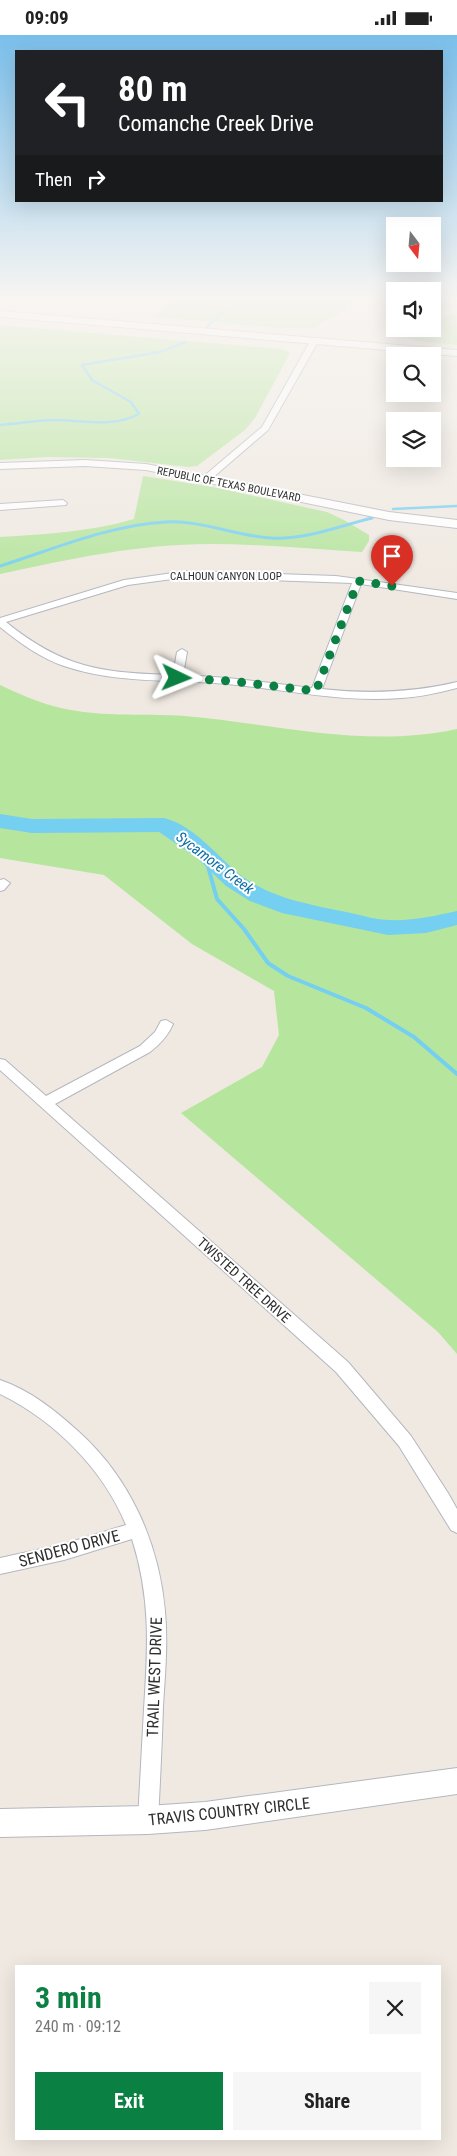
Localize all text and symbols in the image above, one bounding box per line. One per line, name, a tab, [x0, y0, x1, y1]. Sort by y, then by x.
text: 09:09	[25, 6, 69, 29]
text: 80 m	[118, 69, 187, 110]
icon: left	[35, 70, 100, 135]
text: Comanche Creek Drive	[118, 111, 314, 136]
icon: right	[82, 165, 110, 193]
text: Then	[35, 168, 72, 191]
north arrow	[386, 217, 441, 273]
map controls	[386, 217, 441, 467]
button: sound	[386, 282, 441, 337]
button: search	[386, 347, 441, 402]
button: layers	[386, 412, 441, 467]
street label: REPUBLIC OF TEXAS BOULEVARD	[156, 464, 302, 505]
pin	[371, 535, 413, 586]
icon: arrive	[378, 542, 406, 570]
street label: CALHOUN CANYON LOOP	[170, 570, 282, 583]
position arrow	[150, 651, 202, 703]
water label: Sycamore Creek	[173, 828, 258, 898]
street label: TWISTED TREE DRIVE	[194, 1234, 294, 1326]
street label: SENDERO DRIVE	[17, 1526, 122, 1571]
street label: TRAIL WEST DRIVE	[143, 1617, 166, 1737]
street label: TRAVIS COUNTRY CIRCLE	[147, 1794, 311, 1829]
text: 3 min	[35, 1980, 102, 2015]
button: close	[369, 1982, 421, 2034]
text: 240 m · 09:12	[35, 2017, 121, 2036]
button: Exit	[35, 2072, 223, 2130]
button: Share	[233, 2072, 421, 2130]

